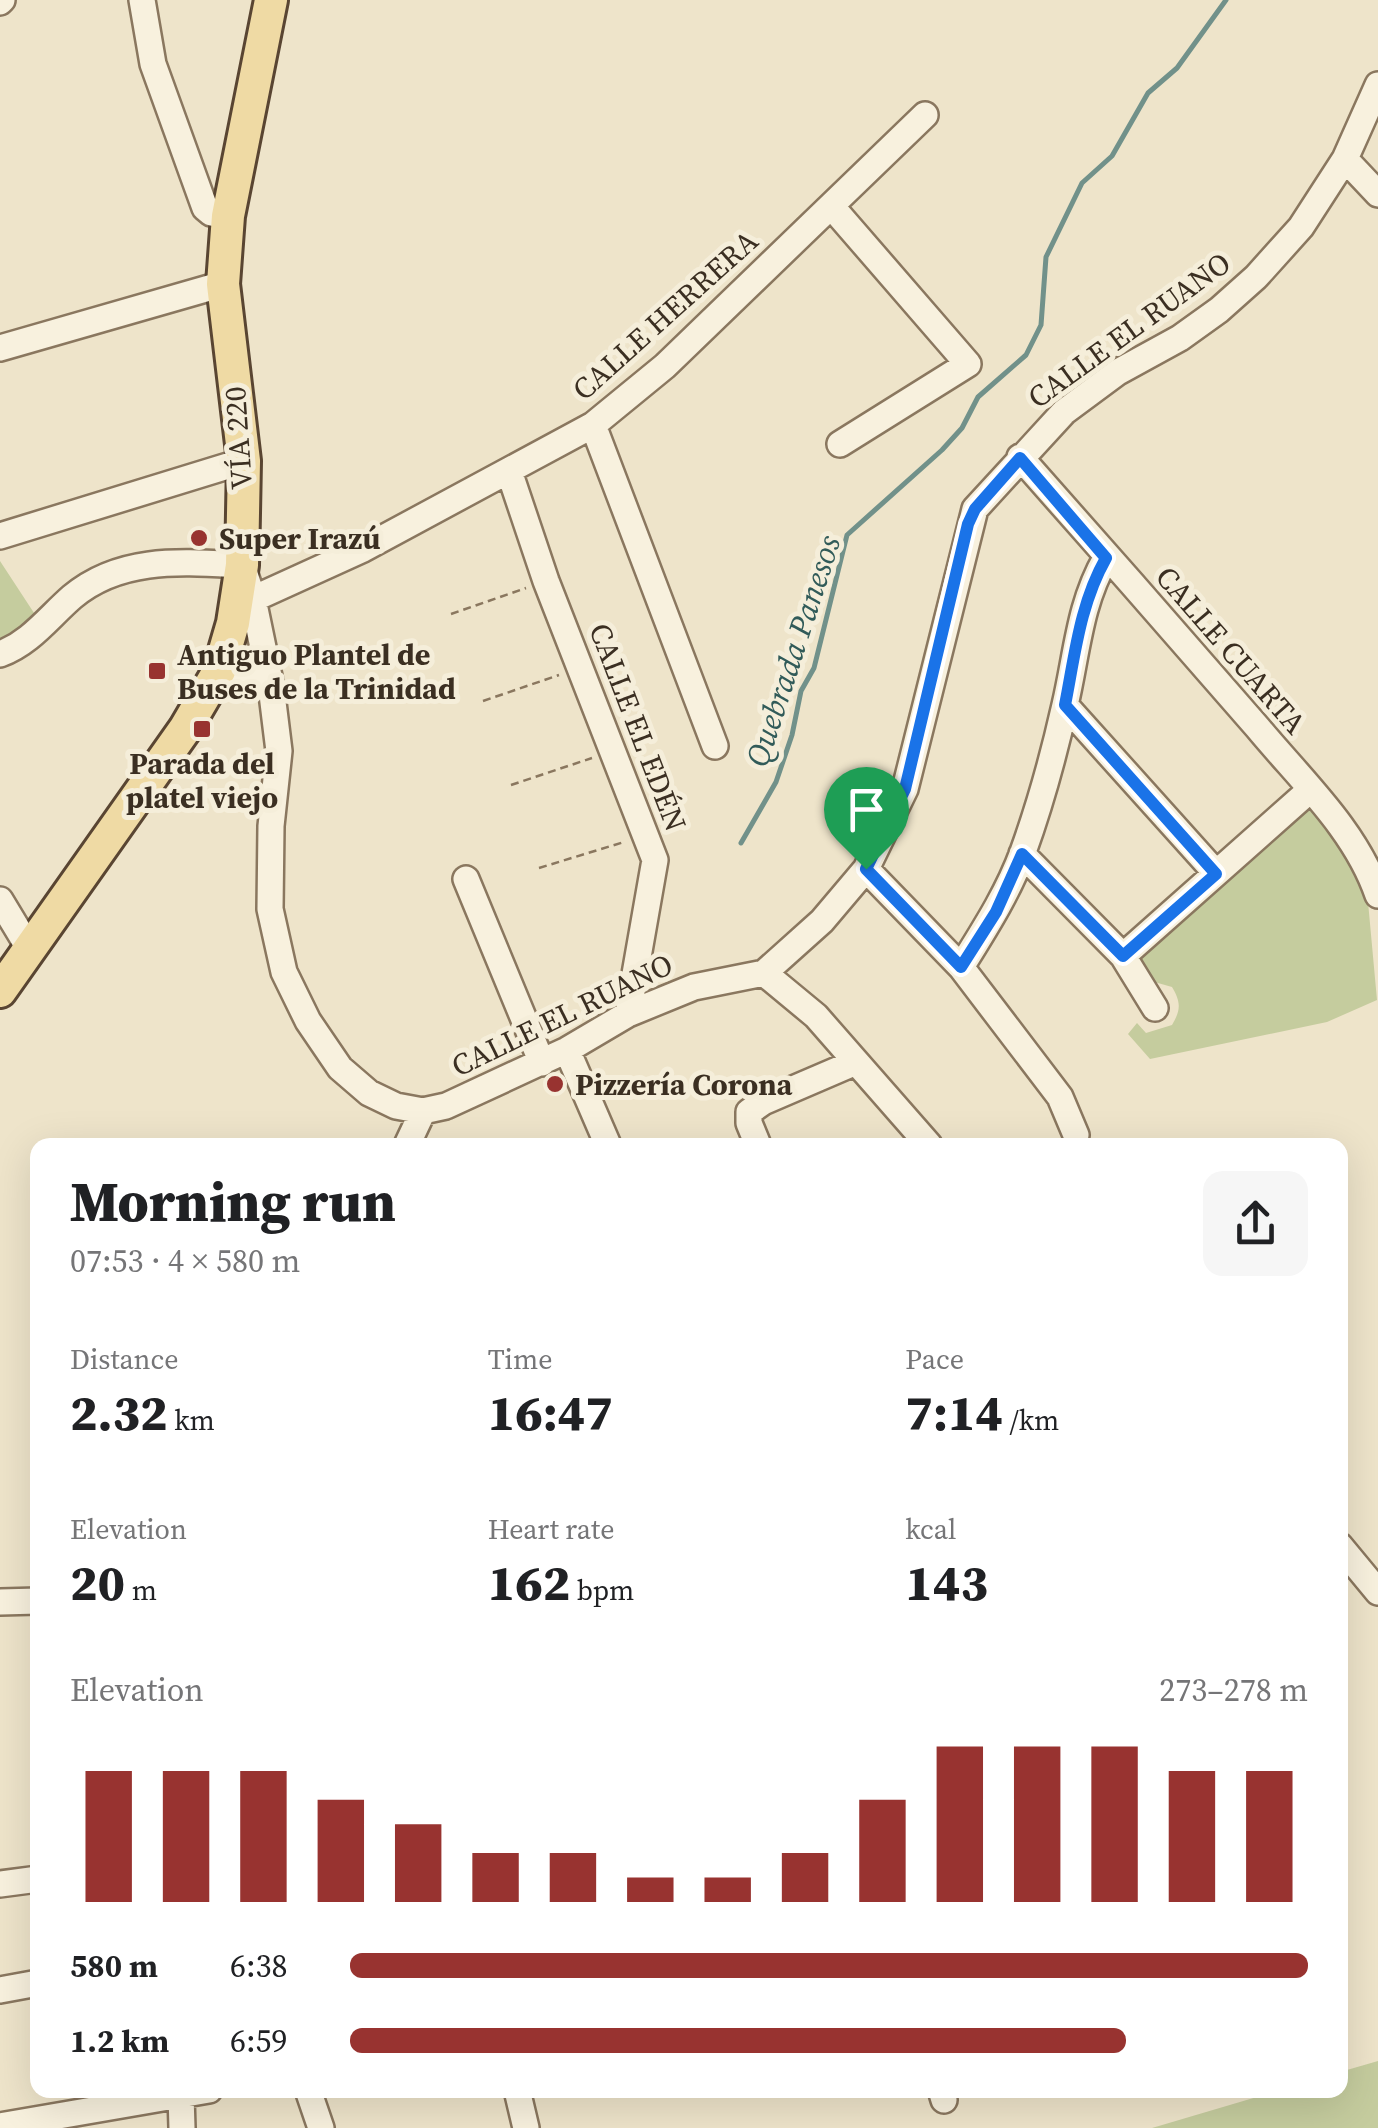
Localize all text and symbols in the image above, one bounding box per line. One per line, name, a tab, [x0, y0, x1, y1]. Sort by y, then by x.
street label: CALLE HERRERA	[563, 220, 767, 409]
street label: CALLE EL RUANO	[1019, 242, 1239, 418]
street label: VÍA 220	[214, 385, 262, 491]
place label: Super Irazú	[219, 518, 380, 559]
marker: Super Irazú	[188, 527, 210, 549]
water label: Quebrada Panesos	[735, 529, 851, 772]
street label: CALLE CUARTA	[1146, 557, 1316, 743]
street label: CALLE EL EDÉN	[579, 617, 697, 837]
place label: Antiguo Plantel de Buses de la Trinidad	[177, 634, 456, 709]
marker: Antiguo Plantel de Buses de la Trinidad	[146, 660, 168, 682]
marker: Parada del platel viejo	[191, 718, 213, 740]
place label: Parada del platel viejo	[126, 743, 278, 818]
pin	[824, 767, 909, 870]
icon: arrive	[839, 782, 894, 837]
street label: CALLE EL RUANO	[444, 944, 680, 1086]
place label: Pizzería Corona	[575, 1064, 793, 1105]
marker: Pizzería Corona	[544, 1073, 566, 1095]
text: Morning run	[70, 1164, 396, 1239]
button: share	[1203, 1171, 1308, 1276]
text: 07:53 · 4 × 580 m	[70, 1239, 300, 1283]
text: Distance	[70, 1340, 179, 1378]
text: Time	[488, 1340, 552, 1378]
text: Pace	[905, 1340, 964, 1378]
text: 2.32	[70, 1378, 168, 1447]
text: 16:47	[488, 1378, 613, 1447]
text: 7:14	[905, 1378, 1003, 1447]
text: km	[168, 1401, 215, 1439]
text: /km	[1003, 1401, 1059, 1439]
text: Elevation	[70, 1510, 187, 1548]
text: Heart rate	[488, 1510, 614, 1548]
text: kcal	[905, 1510, 956, 1548]
text: 20	[70, 1548, 125, 1617]
text: 162	[488, 1548, 570, 1617]
text: 143	[905, 1548, 988, 1617]
text: m	[125, 1571, 157, 1609]
text: bpm	[570, 1571, 634, 1609]
text: Elevation	[70, 1668, 204, 1712]
text: 273–278 m	[1159, 1668, 1308, 1712]
text: 580 m	[70, 1944, 158, 1988]
text: 6:38	[230, 1944, 288, 1988]
text: 1.2 km	[70, 2019, 169, 2063]
text: 6:59	[230, 2019, 288, 2063]

